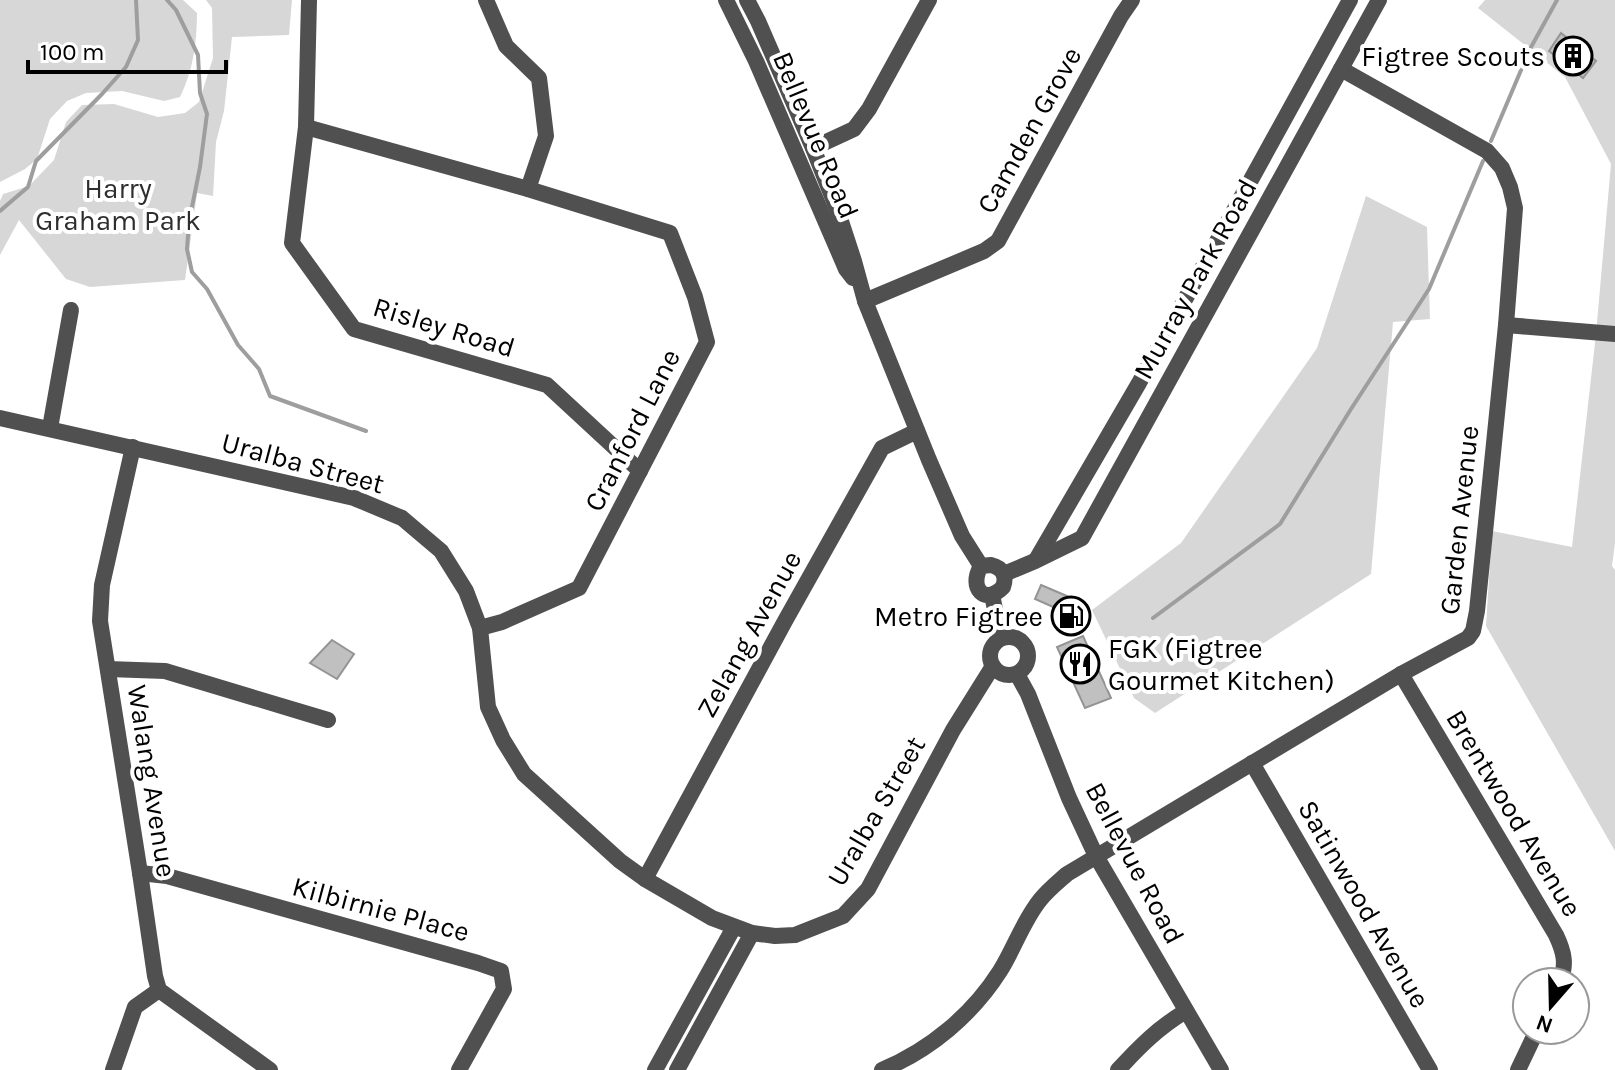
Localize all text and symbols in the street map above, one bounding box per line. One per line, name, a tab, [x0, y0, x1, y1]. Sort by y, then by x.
scale bar	[28, 24, 226, 74]
building icon: Figtree Scouts	[1552, 35, 1594, 77]
text: 100 m	[40, 38, 105, 66]
place label: Figtree Scouts	[1361, 40, 1545, 73]
street label: Camden Grove	[970, 41, 1088, 219]
street label: Bellevue Road	[766, 46, 866, 224]
park label: Harry Graham Park	[35, 172, 201, 237]
street label: Murray Park Road	[1126, 173, 1264, 385]
street label: Risley Road	[369, 290, 519, 364]
street label: Cranford Lane	[577, 343, 687, 517]
street label: Garden Avenue	[1433, 424, 1485, 616]
street label: Uralba Street	[218, 425, 388, 501]
street label: Zelang Avenue	[690, 545, 808, 723]
fuel station icon: Metro Figtree	[1050, 595, 1092, 637]
place label: Metro Figtree	[874, 600, 1043, 633]
place label: FGK (Figtree Gourmet Kitchen)	[1108, 632, 1335, 697]
restaurant icon: FGK (Figtree Gourmet Kitchen)	[1059, 643, 1101, 685]
street label: Walang Avenue	[121, 682, 183, 880]
street label: Brentwood Avenue	[1439, 704, 1589, 922]
street label: Uralba Street	[820, 730, 932, 892]
street label: Bellevue Road	[1079, 777, 1191, 949]
street label: Satinwood Avenue	[1291, 794, 1437, 1014]
street label: Kilbirnie Place	[289, 869, 473, 949]
north arrow	[1511, 966, 1591, 1046]
text: N	[1533, 1009, 1556, 1039]

